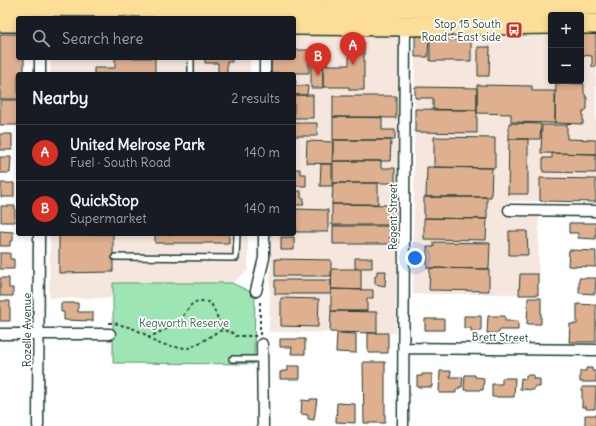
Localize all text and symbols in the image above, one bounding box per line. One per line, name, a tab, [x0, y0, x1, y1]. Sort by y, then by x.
map controls	[548, 12, 584, 84]
button: +	[548, 12, 584, 48]
search box	[16, 16, 296, 60]
place label: Stop 15 South Road - East side	[422, 17, 501, 44]
bus stop icon: Stop 15 South Road - East side	[504, 20, 524, 40]
icon: search	[30, 27, 52, 49]
text: Search here	[62, 29, 143, 48]
pin: A	[340, 32, 366, 65]
pin: B	[305, 43, 331, 76]
button: −	[548, 48, 584, 84]
text: Nearby	[32, 87, 88, 109]
text: 2 results	[231, 90, 280, 107]
text: United Melrose Park	[70, 135, 205, 154]
text: A	[41, 144, 49, 161]
text: 140 m	[244, 144, 280, 161]
text: Fuel · South Road	[70, 154, 171, 171]
street label: Regent Street	[386, 183, 400, 250]
text: QuickStop	[70, 191, 139, 210]
text: B	[41, 200, 49, 217]
text: 140 m	[244, 200, 280, 217]
text: Supermarket	[70, 210, 147, 227]
your location	[405, 248, 425, 268]
street label: Rozelle Avenue	[20, 293, 34, 367]
park label: Kegworth Reserve	[139, 316, 229, 330]
street label: Brett Street	[472, 330, 529, 344]

